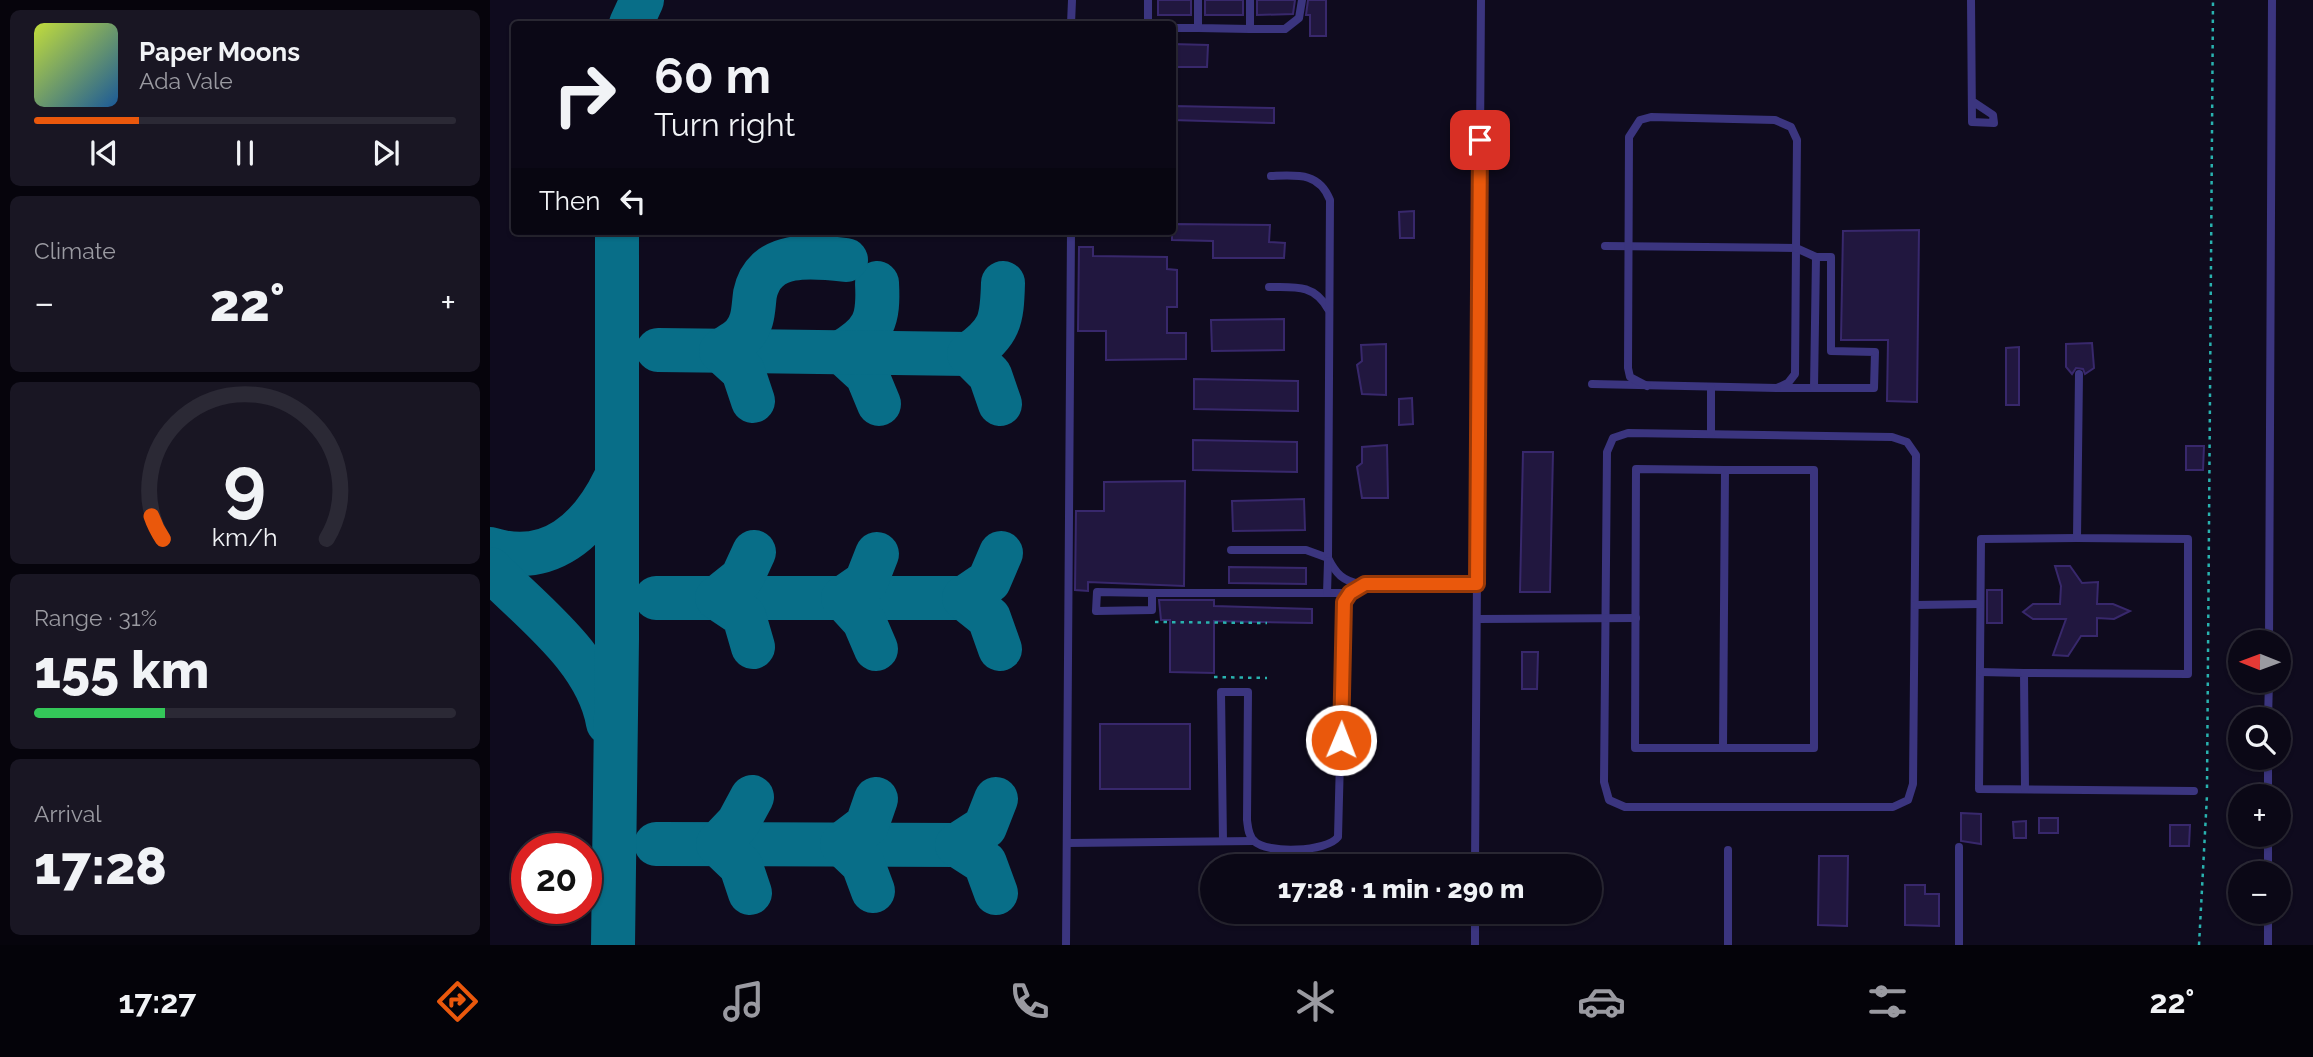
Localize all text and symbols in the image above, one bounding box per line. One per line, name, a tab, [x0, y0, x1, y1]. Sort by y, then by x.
text: Paper Moons	[139, 37, 300, 67]
text: 60 m	[654, 47, 771, 104]
icon: right	[539, 49, 630, 140]
text: Ada Vale	[139, 67, 233, 94]
text: Turn right	[654, 106, 795, 143]
pin	[1450, 110, 1510, 170]
icon: arrive	[1461, 121, 1499, 159]
icon: previous	[85, 134, 123, 172]
icon: pause	[226, 134, 264, 172]
icon: next	[367, 134, 405, 172]
icon: left	[614, 182, 652, 220]
text: Then	[539, 186, 600, 216]
text: Climate	[34, 237, 116, 264]
text: 22°	[210, 272, 285, 333]
text: −	[34, 280, 54, 325]
text: +	[440, 280, 456, 325]
text: 9	[224, 441, 266, 526]
text: km/h	[212, 521, 278, 551]
text: Range · 31%	[34, 604, 157, 631]
north arrow	[2228, 630, 2291, 693]
map controls	[2228, 630, 2291, 924]
text: 155 km	[34, 639, 209, 700]
position arrow	[1304, 703, 1378, 777]
button: search	[2228, 707, 2291, 770]
button: +	[2228, 784, 2291, 847]
text: Arrival	[34, 800, 101, 827]
speed limit sign: 20	[511, 833, 602, 924]
text: 17:28	[34, 835, 167, 896]
button: −	[2228, 861, 2291, 924]
text: 17:28 · 1 min · 290 m	[1278, 874, 1524, 904]
icon: directions	[433, 977, 482, 1026]
icon: music	[719, 977, 768, 1026]
icon: phone	[1005, 977, 1054, 1026]
icon: climate	[1291, 977, 1340, 1026]
icon: car	[1577, 977, 1626, 1026]
icon: filters	[1863, 977, 1912, 1026]
text: 17:27	[119, 983, 196, 1020]
text: 22°	[2149, 983, 2194, 1020]

